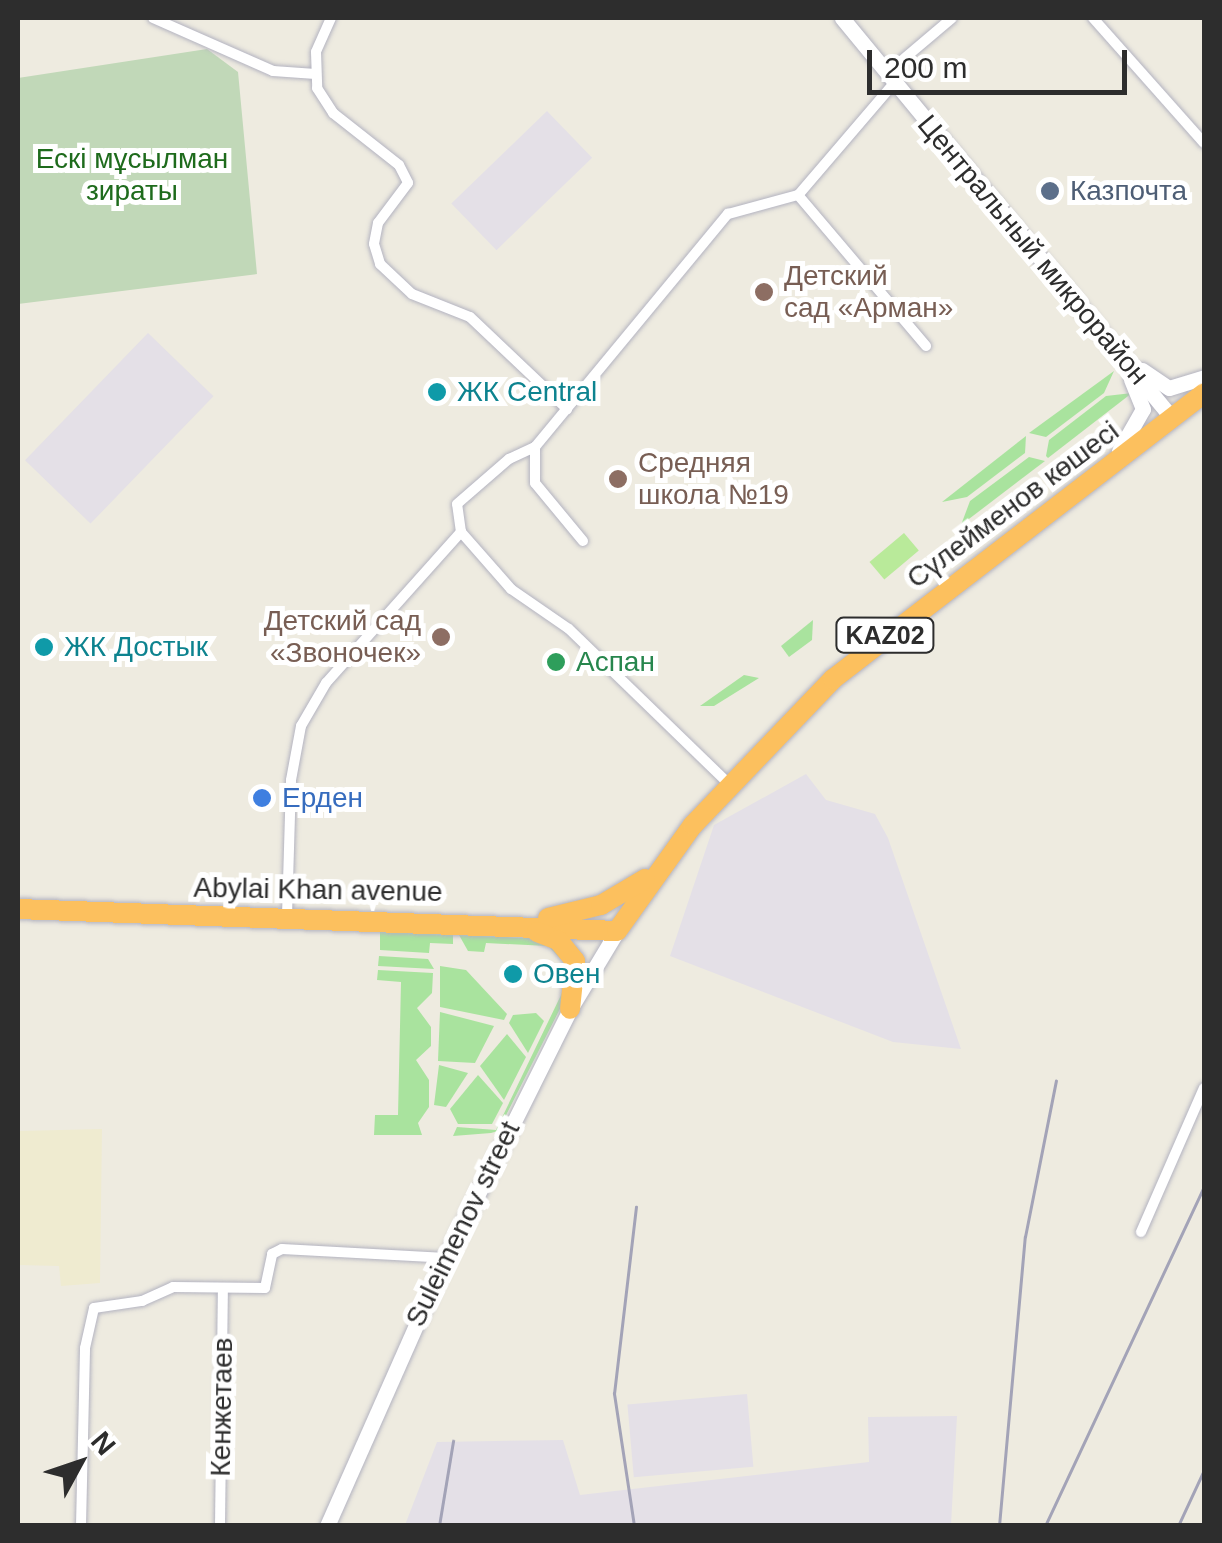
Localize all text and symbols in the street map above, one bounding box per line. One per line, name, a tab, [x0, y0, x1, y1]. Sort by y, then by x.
scale bar	[872, 30, 1132, 92]
text: 200 m	[884, 51, 967, 84]
street label: Центральный микрорайон	[910, 108, 1156, 392]
park label: Ескі мұсылман зираты	[36, 142, 228, 208]
place label: Казпочта	[1070, 174, 1187, 208]
marker: Казпочта	[1039, 180, 1061, 202]
place label: Детский сад «Арман»	[784, 259, 953, 325]
marker: Детский сад «Арман»	[753, 281, 775, 303]
place label: ЖК Central	[457, 375, 597, 409]
marker: ЖК Central	[426, 381, 448, 403]
street label: Сүлейменов көшесі	[901, 414, 1125, 596]
place label: Средняя школа №19	[638, 446, 789, 512]
marker: Средняя школа №19	[607, 468, 629, 490]
place label: Детский сад «Звоночек»	[264, 604, 421, 670]
road number: KАZ02	[835, 615, 935, 655]
marker: Детский сад «Звоночек»	[430, 626, 452, 648]
place label: ЖК Достык	[64, 630, 208, 664]
marker: ЖК Достык	[33, 636, 55, 658]
place label: Аспан	[576, 645, 655, 679]
marker: Аспан	[545, 651, 567, 673]
place label: Ерден	[282, 781, 363, 815]
marker: Ерден	[251, 787, 273, 809]
street label: Abylai Khan avenue	[193, 871, 443, 909]
place label: Овен	[533, 957, 600, 991]
marker: Овен	[502, 963, 524, 985]
street label: Suleimenov street	[399, 1116, 527, 1332]
street label: Кенжетаев	[204, 1337, 240, 1477]
north arrow	[30, 1413, 130, 1513]
text: N	[85, 1426, 122, 1461]

